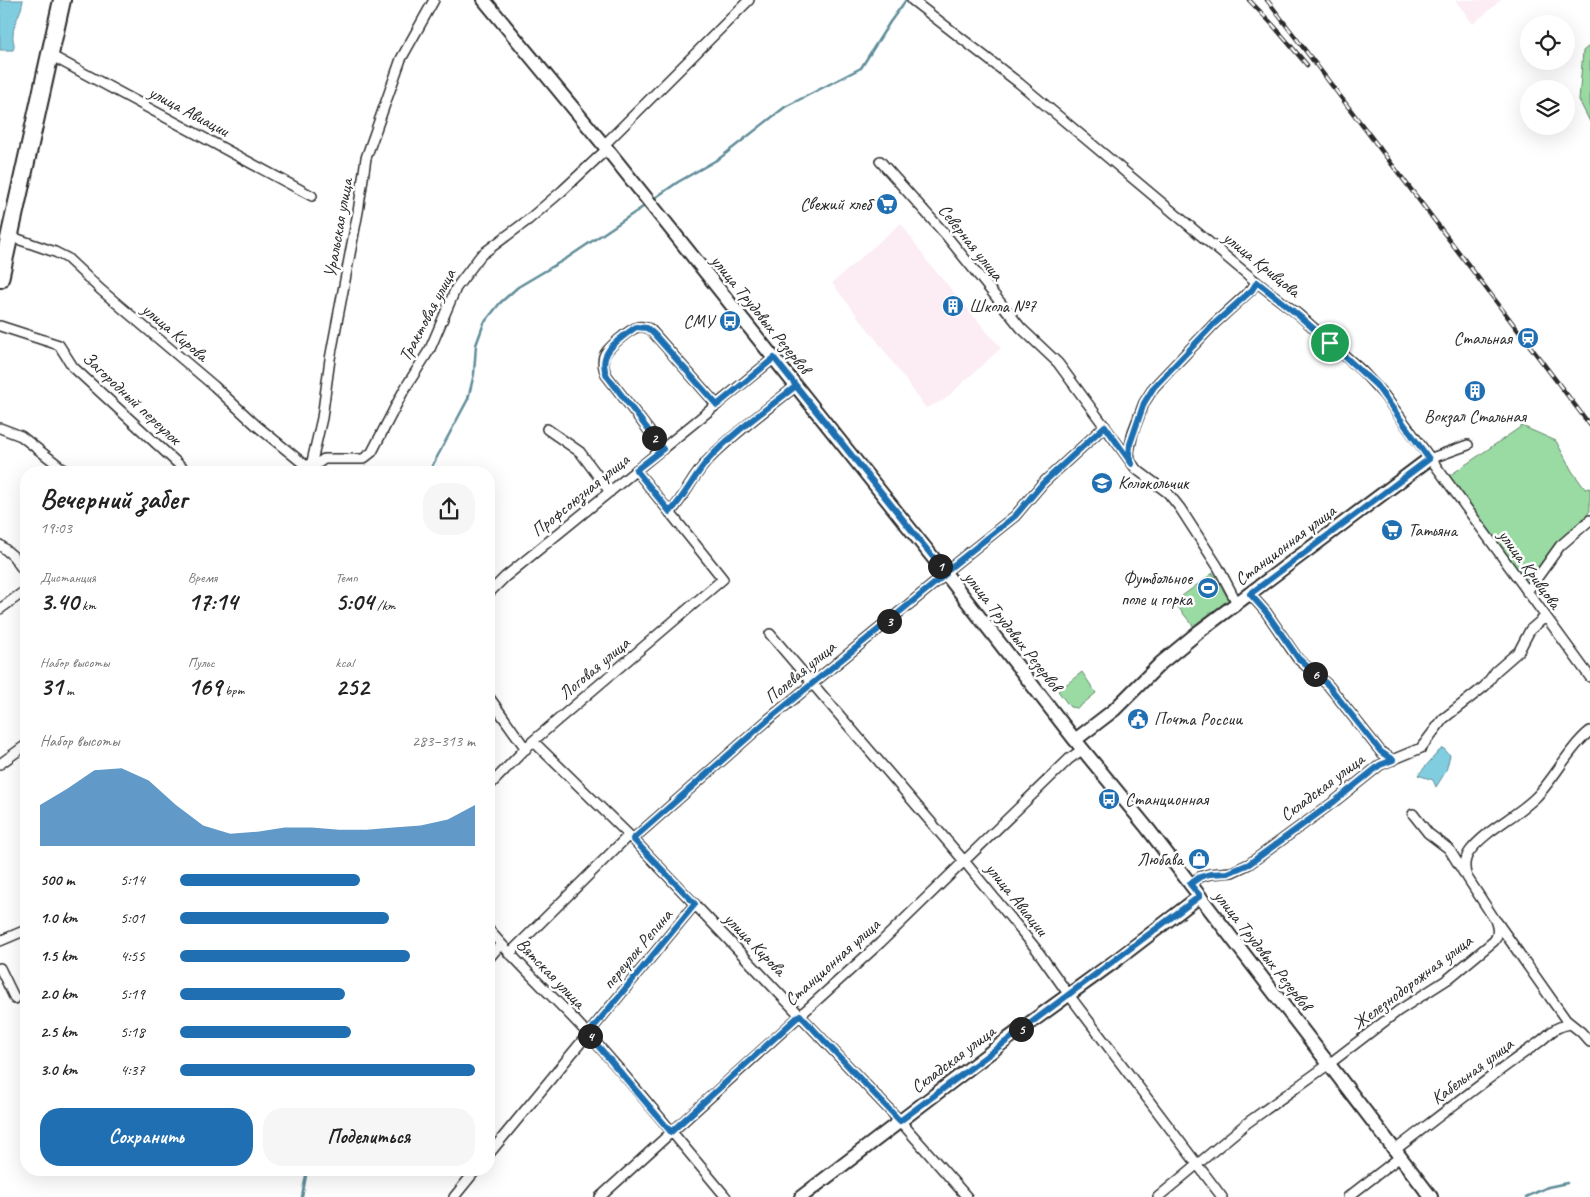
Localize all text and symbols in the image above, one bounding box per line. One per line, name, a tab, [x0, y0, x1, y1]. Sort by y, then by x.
map controls	[1520, 15, 1575, 135]
button: locate	[1520, 15, 1575, 70]
street label: улица Авиации	[144, 80, 234, 142]
button: layers	[1520, 80, 1575, 135]
street label: Уральская улица	[318, 175, 358, 279]
supermarket icon: Свежий хлеб	[875, 192, 899, 216]
place label: Свежий хлеб	[800, 193, 875, 215]
street label: Северная улица	[934, 199, 1009, 286]
street label: улица Кривцова	[1218, 226, 1306, 303]
street label: улица Трудовых Резервов	[705, 249, 817, 381]
street label: Трактовая улица	[394, 264, 461, 365]
building icon: Школа №7	[941, 294, 965, 318]
place label: Школа №7	[969, 295, 1037, 317]
street label: улица Кирова	[137, 297, 214, 367]
bus stop icon: СМУ	[718, 309, 742, 333]
place label: СМУ	[683, 310, 717, 332]
pin	[1309, 322, 1351, 364]
station icon: Стальная	[1516, 326, 1540, 350]
place label: Стальная	[1454, 327, 1514, 349]
icon: arrive	[1316, 329, 1344, 357]
street label: Загородный переулок	[78, 347, 188, 451]
building icon: Вокзал Стальная	[1463, 379, 1487, 403]
place label: Вокзал Стальная	[1424, 405, 1527, 428]
pin: 2	[642, 426, 666, 450]
text: 2	[651, 430, 658, 447]
street label: Профсоюзная улица	[527, 448, 635, 542]
school or university icon: Колокольчик	[1090, 471, 1114, 495]
place label: Колокольчик	[1118, 472, 1190, 494]
text: Вечерний забег	[40, 481, 187, 516]
button: share	[423, 483, 475, 535]
street label: Станционная улица	[1230, 499, 1341, 590]
text: 19:03	[40, 518, 72, 538]
supermarket icon: Татьяна	[1380, 518, 1404, 542]
place label: Татьяна	[1408, 519, 1459, 541]
street label: улица Кривцова	[1493, 524, 1567, 614]
pin: 1	[928, 554, 952, 578]
text: 1	[937, 558, 944, 575]
street label: улица Трудовых Резервов	[958, 566, 1068, 698]
place label: Футбольное поле и горка	[1121, 567, 1194, 610]
text: Дистанция	[40, 569, 96, 586]
text: Время	[188, 569, 217, 586]
text: Темп	[335, 569, 358, 586]
sports icon: Футбольное поле и горка	[1196, 576, 1220, 600]
text: 3.40	[40, 586, 79, 618]
text: 17:14	[188, 586, 238, 618]
text: 5:04	[335, 586, 374, 618]
text: km	[79, 597, 96, 614]
text: /km	[374, 597, 395, 614]
pin: 3	[876, 608, 902, 634]
text: 3	[886, 613, 893, 630]
street label: Логовая улица	[554, 631, 635, 704]
street label: Полевая улица	[760, 635, 841, 708]
text: Набор высоты	[40, 654, 109, 671]
text: Пульс	[188, 654, 215, 671]
text: kcal	[335, 654, 354, 671]
pin: 6	[1302, 662, 1328, 686]
text: 6	[1312, 666, 1319, 683]
text: 31	[40, 671, 63, 703]
text: 169	[188, 671, 222, 703]
text: 252	[335, 671, 369, 703]
text: m	[63, 682, 74, 699]
text: bpm	[222, 682, 244, 699]
public building icon: Почта России	[1126, 707, 1150, 731]
place label: Почта России	[1154, 708, 1243, 730]
text: Набор высоты	[40, 731, 119, 751]
text: 283–313 m	[412, 731, 475, 751]
street label: Складская улица	[1276, 747, 1370, 826]
bus stop icon: Станционная	[1097, 787, 1121, 811]
place label: Станционная	[1125, 788, 1210, 810]
shop icon: Любава	[1187, 847, 1211, 871]
place label: Любава	[1137, 848, 1185, 870]
street label: улица Авиации	[980, 857, 1054, 941]
text: 500 m	[40, 870, 74, 890]
text: 5:14	[120, 870, 145, 890]
street label: улица Трудовых Резервов	[1208, 885, 1318, 1017]
street label: переулок Репина	[597, 904, 678, 994]
street label: улица Кирова	[719, 907, 792, 981]
text: 1.0 km	[40, 908, 77, 928]
text: 5:01	[120, 908, 145, 928]
street label: Станционная улица	[780, 912, 886, 1011]
street label: Железнодорожная улица	[1348, 929, 1478, 1035]
street label: Вятская улица	[512, 933, 591, 1014]
text: 1.5 km	[40, 946, 77, 966]
text: 4:55	[120, 946, 145, 966]
text: 2.0 km	[40, 984, 77, 1004]
text: 5:19	[120, 984, 145, 1004]
pin: 5	[1008, 1016, 1034, 1042]
street label: Складская улица	[907, 1019, 1001, 1098]
text: 5	[1018, 1021, 1025, 1038]
text: 2.5 km	[40, 1022, 77, 1042]
text: 5:18	[120, 1022, 145, 1042]
pin: 4	[578, 1024, 602, 1048]
text: 4	[587, 1028, 594, 1045]
street label: Кабельная улица	[1427, 1032, 1518, 1109]
text: 3.0 km	[40, 1060, 77, 1080]
text: 4:37	[120, 1060, 145, 1080]
button: Сохранить	[40, 1108, 253, 1166]
button: Поделиться	[263, 1108, 475, 1166]

